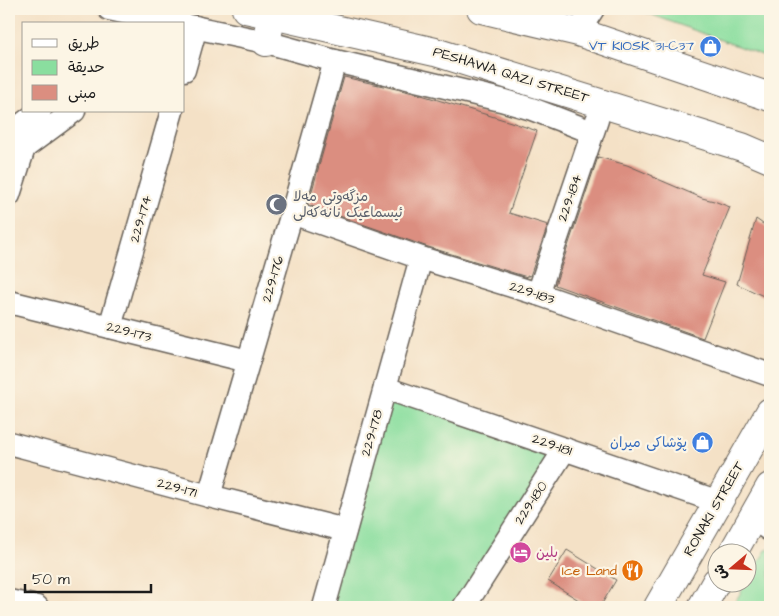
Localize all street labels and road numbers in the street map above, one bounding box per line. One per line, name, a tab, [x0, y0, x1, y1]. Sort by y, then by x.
street label: PESHAWA QAZI STREET	[431, 42, 592, 108]
street label: 229-184	[553, 171, 588, 224]
street label: 229-174	[125, 193, 157, 245]
street label: 229-176	[257, 253, 289, 305]
street label: 229-183	[507, 276, 557, 310]
street label: 229-173	[104, 317, 154, 347]
street label: 229-178	[356, 407, 388, 459]
street label: 229-181	[529, 429, 575, 461]
street label: RONAKI STREET	[679, 458, 749, 560]
street label: 229-171	[155, 473, 199, 503]
street label: 229-180	[510, 477, 553, 529]

